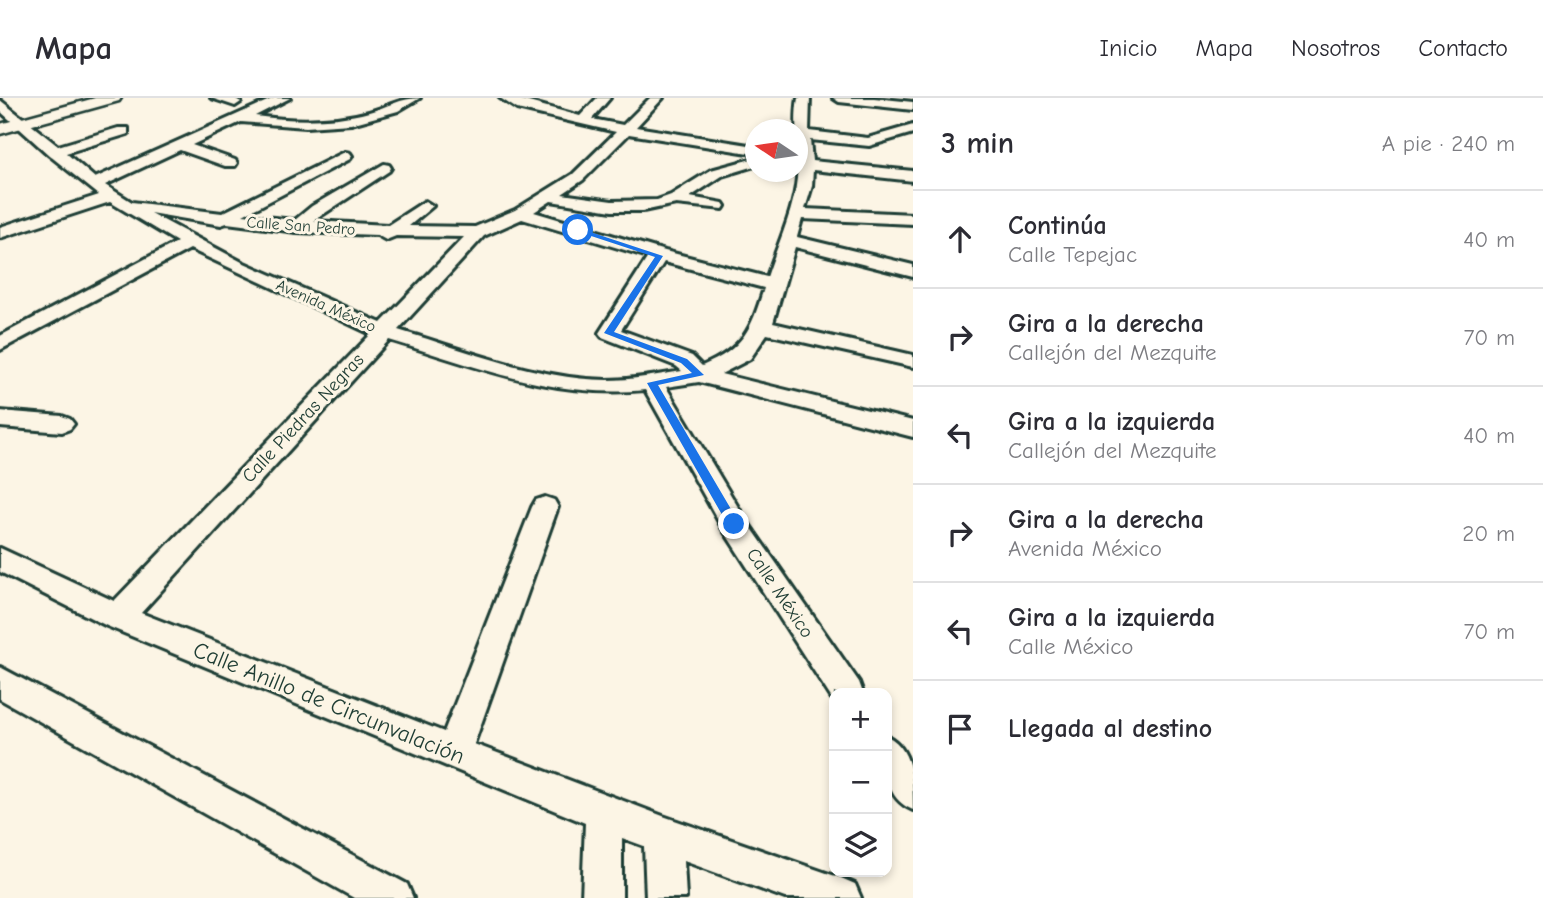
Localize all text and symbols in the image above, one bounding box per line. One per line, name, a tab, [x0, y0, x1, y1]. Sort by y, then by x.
text: Mapa	[35, 29, 112, 67]
text: Inicio	[1100, 34, 1157, 62]
text: Mapa	[1195, 34, 1253, 62]
text: Nosotros	[1291, 34, 1380, 62]
text: Contacto	[1418, 34, 1508, 62]
north arrow	[745, 119, 808, 182]
text: 3 min	[941, 126, 1014, 161]
text: A pie · 240 m	[1382, 130, 1515, 157]
text: Continúa	[1008, 211, 1107, 241]
street label: Calle San Pedro	[246, 213, 356, 239]
route start	[562, 214, 593, 245]
icon: ahead	[941, 220, 979, 258]
text: 40 m	[1463, 226, 1515, 253]
text: Calle Tepejac	[1008, 241, 1137, 268]
street label: Avenida México	[273, 276, 379, 336]
text: Gira a la derecha	[1008, 309, 1204, 339]
icon: right	[941, 318, 979, 356]
text: 70 m	[1463, 324, 1515, 351]
text: Callejón del Mezquite	[1008, 339, 1217, 366]
street label: Calle Piedras Negras	[238, 349, 369, 487]
text: Gira a la izquierda	[1008, 407, 1215, 437]
icon: left	[941, 416, 979, 454]
text: 40 m	[1463, 422, 1515, 449]
text: Callejón del Mezquite	[1008, 437, 1217, 464]
text: Gira a la derecha	[1008, 505, 1204, 535]
route end	[718, 508, 749, 539]
icon: right	[941, 514, 979, 552]
text: 20 m	[1462, 520, 1515, 547]
text: Avenida México	[1008, 535, 1162, 562]
street label: Calle México	[742, 544, 818, 642]
text: Gira a la izquierda	[1008, 603, 1215, 633]
icon: left	[941, 612, 979, 650]
text: 70 m	[1463, 618, 1515, 645]
text: Calle México	[1008, 633, 1133, 660]
street label: Calle Anillo de Circunvalación	[189, 636, 469, 770]
map controls	[829, 688, 892, 877]
button: +	[829, 688, 892, 751]
icon: arrive	[941, 710, 979, 748]
text: Llegada al destino	[1008, 714, 1212, 744]
button: −	[829, 751, 892, 814]
button: layers	[829, 814, 892, 877]

